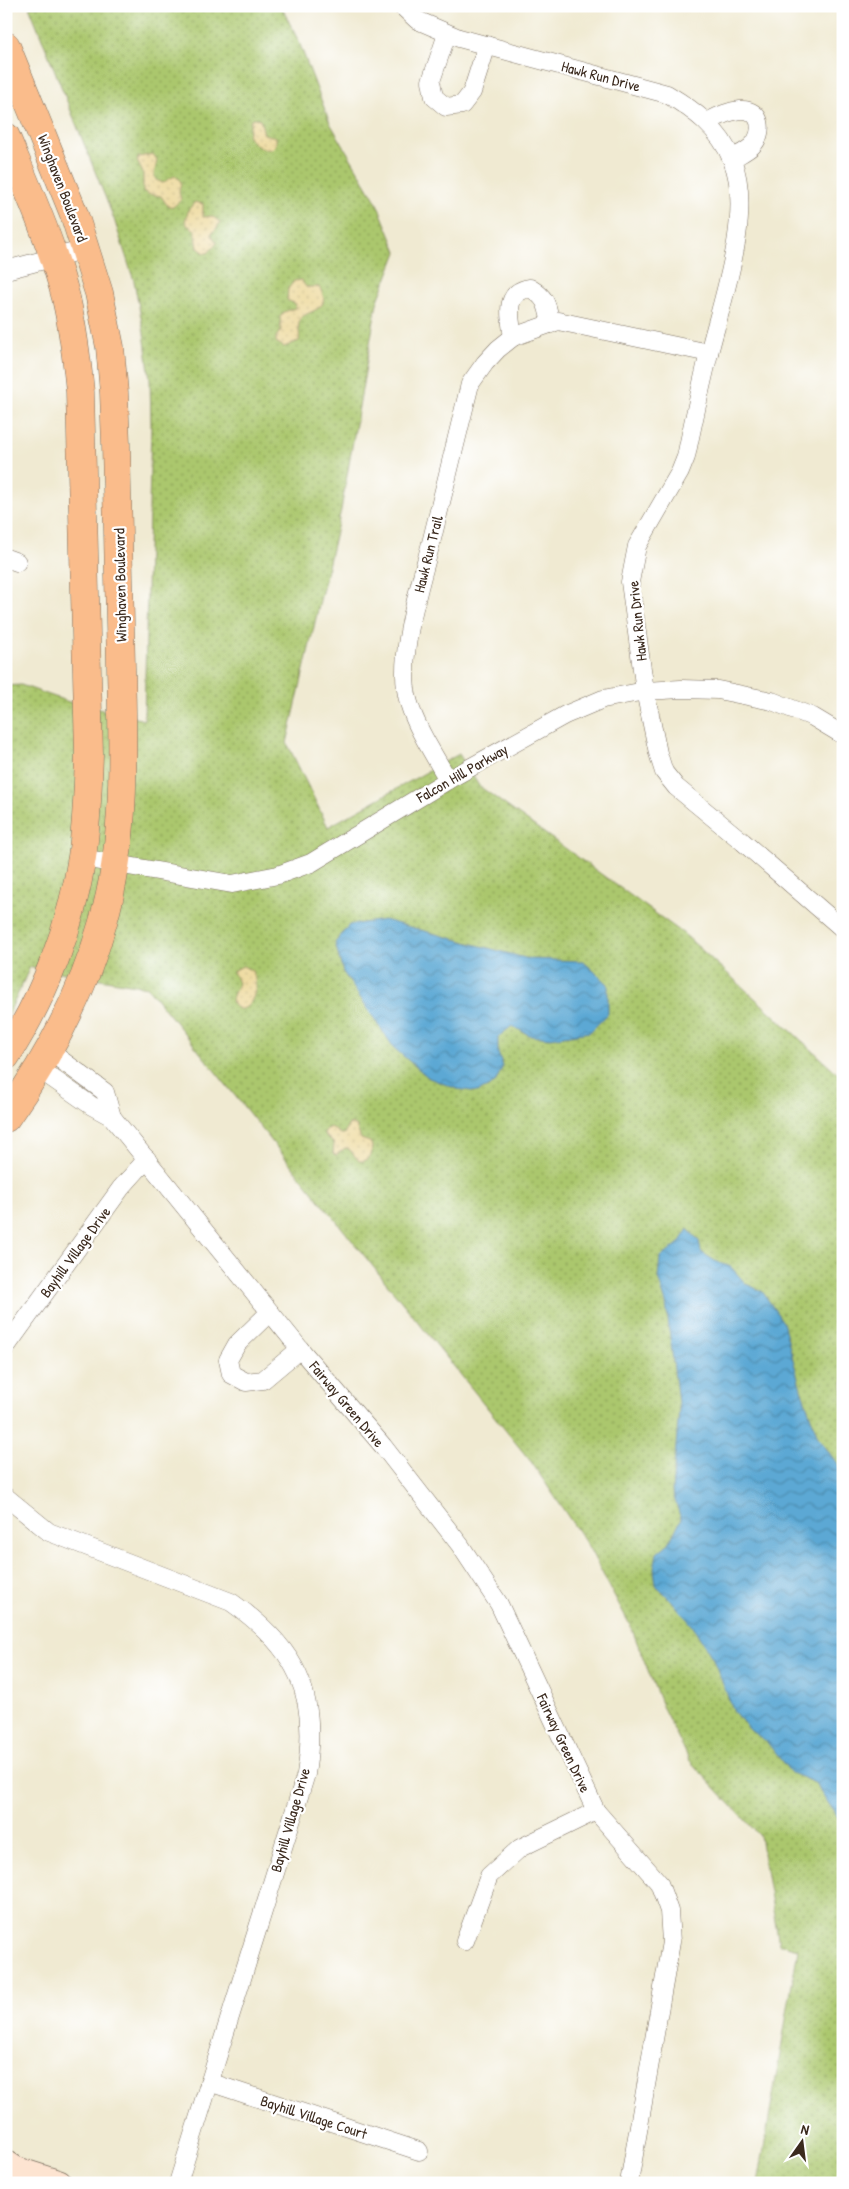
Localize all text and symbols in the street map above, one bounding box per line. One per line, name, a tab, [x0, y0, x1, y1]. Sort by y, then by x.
street label: Hawk Run Drive	[559, 55, 643, 97]
street label: Winghaven Boulevard	[33, 131, 93, 245]
street label: Hawk Run Trail	[408, 513, 448, 595]
street label: Winghaven Boulevard	[109, 528, 131, 642]
street label: Hawk Run Drive	[622, 580, 652, 662]
street label: Falcon Hill Parkway	[412, 738, 511, 808]
street label: Bayhill Village Drive	[35, 1202, 115, 1302]
street label: Fairway Green Drive	[304, 1356, 389, 1452]
street label: Fairway Green Drive	[532, 1689, 596, 1796]
street label: Bayhill Village Drive	[265, 1765, 315, 1875]
street label: Bayhill Village Court	[258, 2090, 371, 2144]
north arrow	[776, 2116, 826, 2166]
text: N	[799, 2119, 812, 2139]

